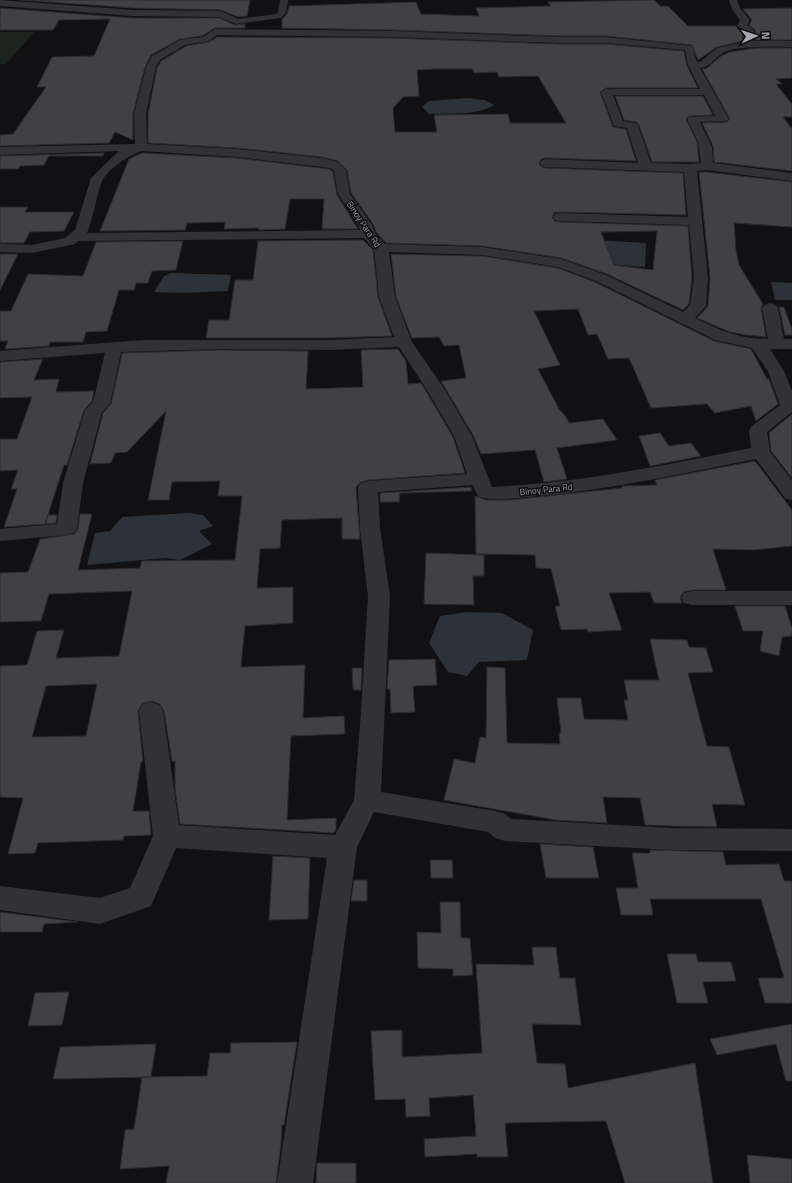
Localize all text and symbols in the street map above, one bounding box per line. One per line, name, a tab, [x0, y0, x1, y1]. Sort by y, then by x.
north arrow	[736, 16, 776, 56]
text: N	[758, 31, 774, 40]
street label: Binoy Para Rd	[344, 198, 384, 250]
street label: Binoy Para Rd	[519, 480, 573, 498]

